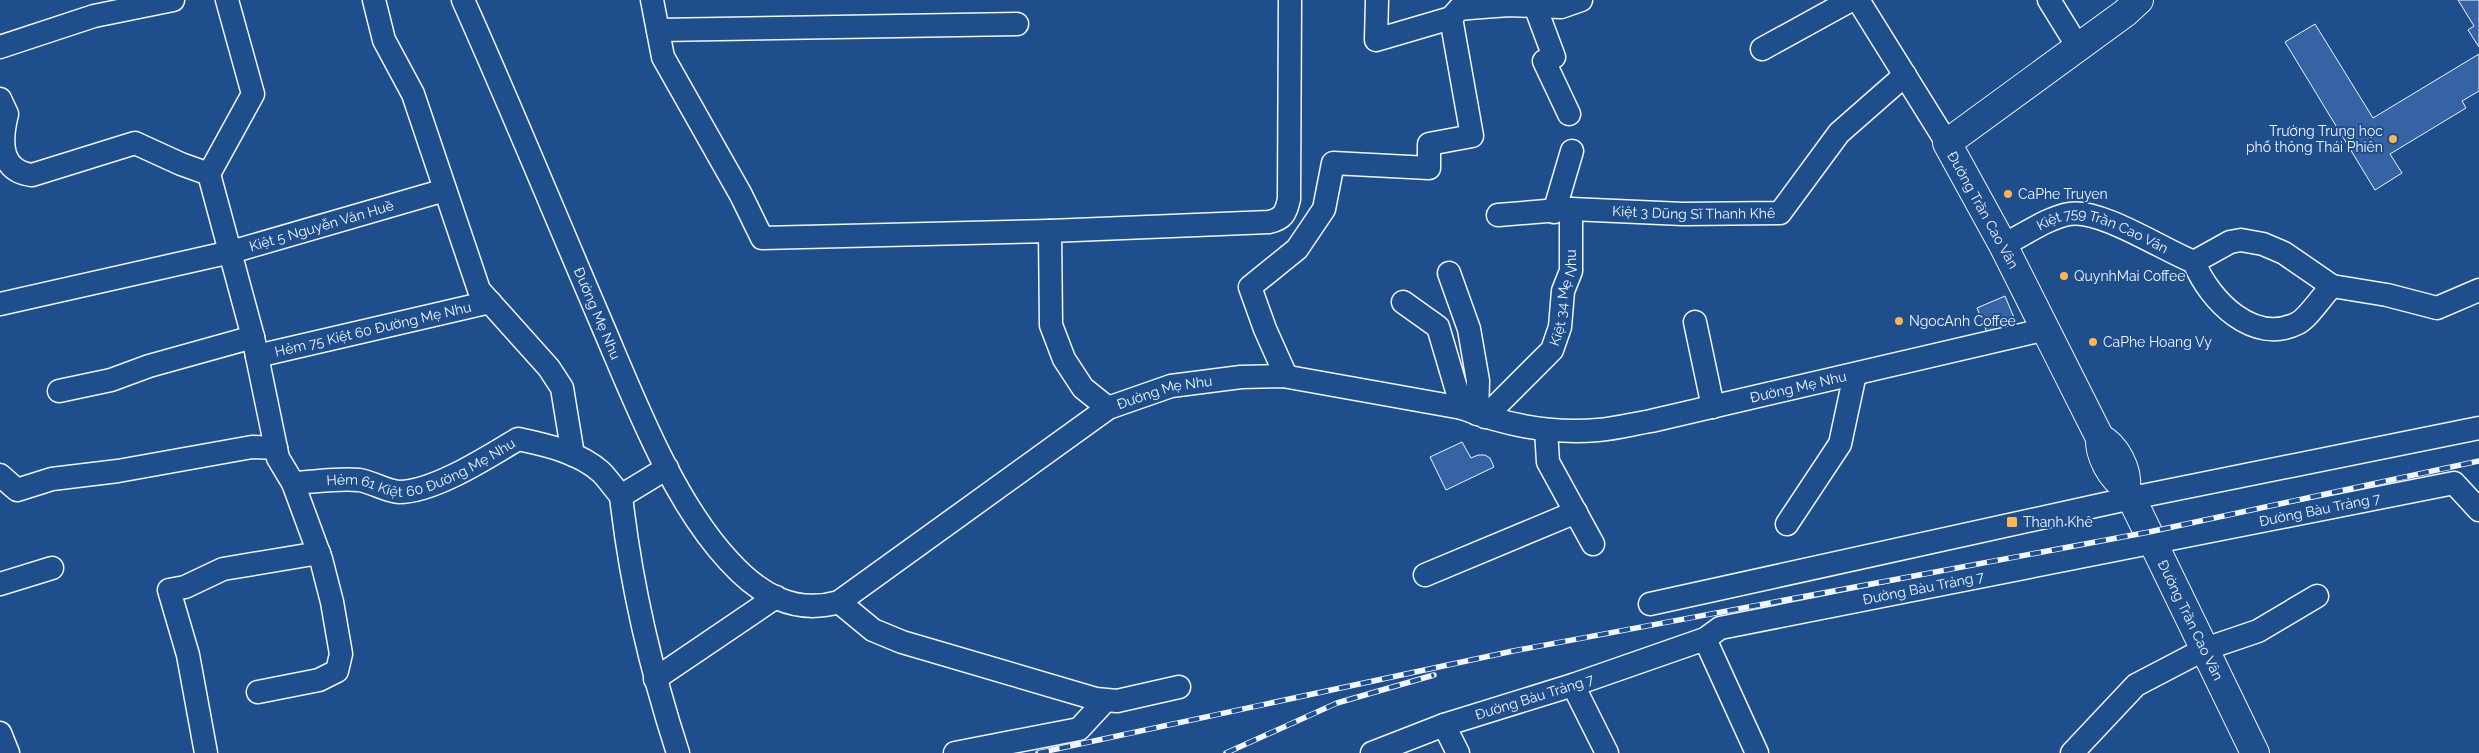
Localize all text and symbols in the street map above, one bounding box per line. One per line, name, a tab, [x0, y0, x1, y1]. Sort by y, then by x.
place label: Trường Trung học phổ thông Thái Phiên	[2246, 123, 2383, 155]
marker: Trường Trung học phổ thông Thái Phiên	[2387, 133, 2399, 145]
street label: Đường Trần Cao Vân	[1944, 149, 2022, 271]
place label: CaPhe Truyen	[2018, 186, 2108, 202]
marker: CaPhe Truyen	[2002, 188, 2014, 200]
street label: Kiệt 5 Nguyễn Văn Huề	[247, 197, 396, 254]
street label: Kiệt 3 Dũng Sĩ Thanh Khê	[1612, 203, 1775, 222]
street label: Kiệt 759 Trần Cao Vân	[2034, 205, 2171, 256]
street label: Kiệt 34 Mẹ Nhu	[1546, 249, 1580, 348]
street label: Đường Mẹ Nhu	[571, 265, 624, 362]
place label: QuynhMai Coffee	[2074, 268, 2185, 284]
marker: QuynhMai Coffee	[2058, 270, 2070, 282]
street label: Hẻm 75 Kiệt 60 Đường Mẹ Nhu	[273, 299, 473, 360]
place label: NgocAnh Coffee	[1909, 313, 2016, 329]
marker: NgocAnh Coffee	[1893, 315, 1905, 327]
place label: CaPhe Hoang Vy	[2103, 334, 2212, 350]
marker: CaPhe Hoang Vy	[2087, 336, 2099, 348]
street label: Đường Mẹ Nhu	[1748, 368, 1848, 406]
street label: Đường Mẹ Nhu	[1115, 373, 1213, 412]
street label: Hẻm 61 Kiệt 60 Đường Mẹ Nhu	[326, 435, 518, 500]
street label: Đường Bàu Trảng 7	[2258, 490, 2382, 529]
place label: Thanh Khê	[2023, 514, 2093, 530]
marker: Thanh Khê	[2005, 515, 2019, 529]
street label: Đường Trần Cao Vân	[2155, 557, 2227, 683]
street label: Đường Bàu Trảng 7	[1861, 568, 1986, 608]
street label: Đường Bàu Trảng 7	[1473, 670, 1596, 723]

